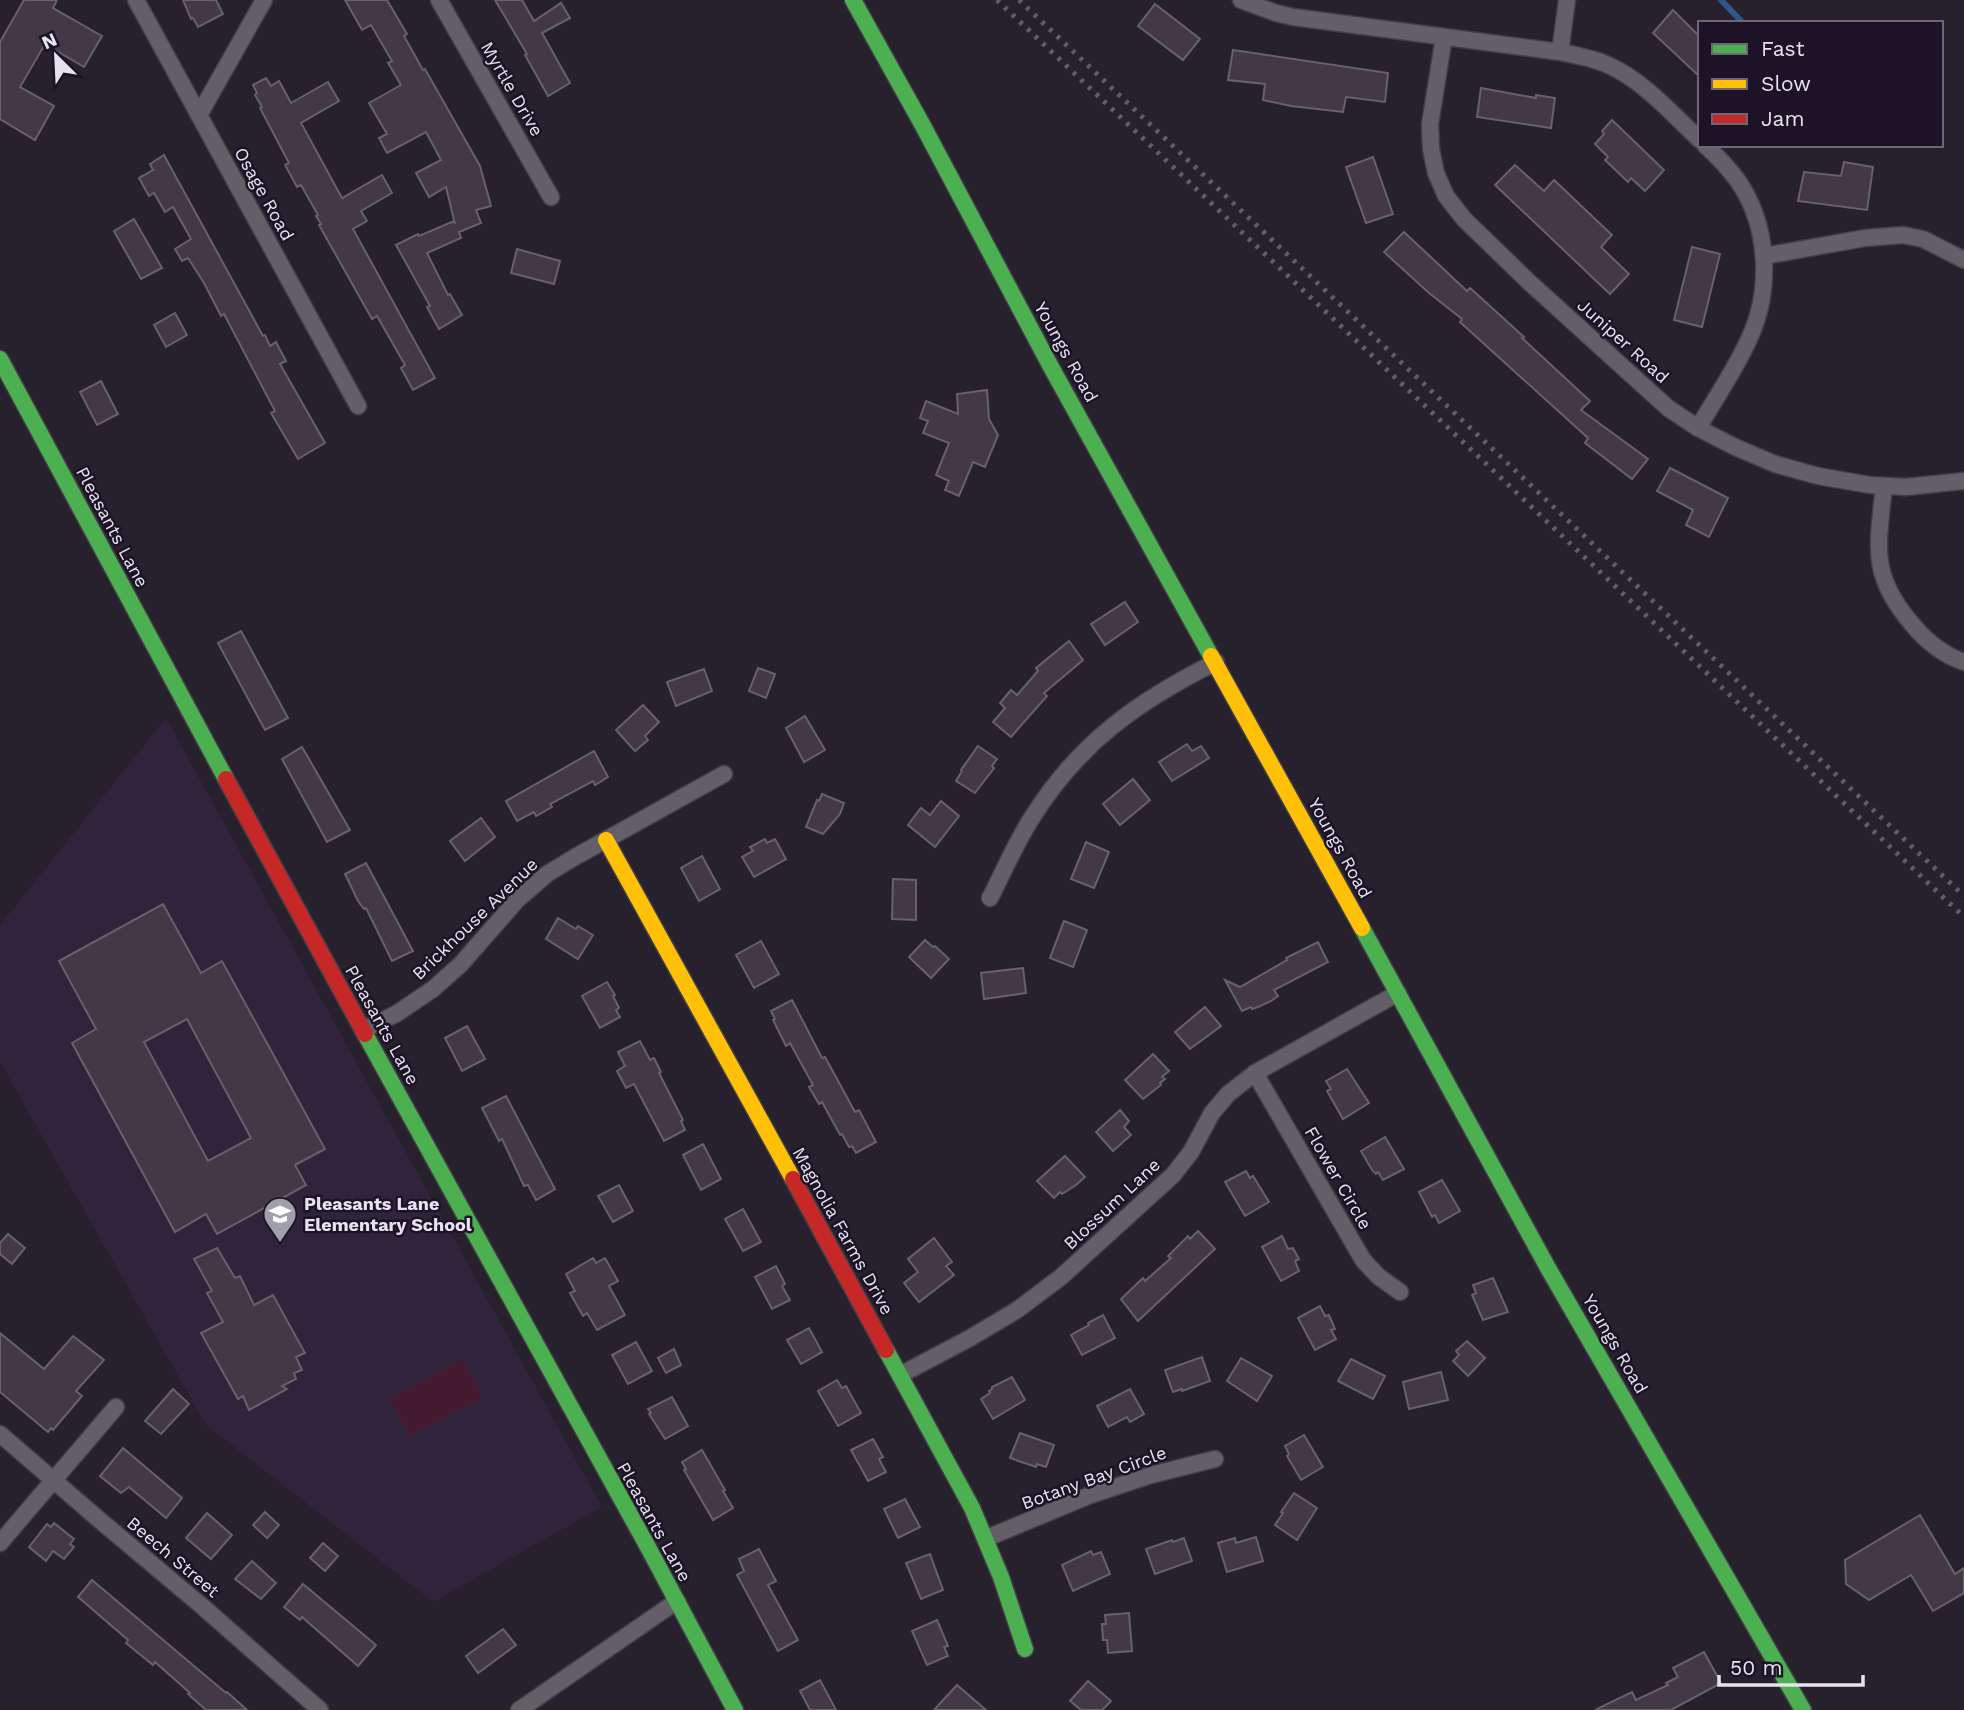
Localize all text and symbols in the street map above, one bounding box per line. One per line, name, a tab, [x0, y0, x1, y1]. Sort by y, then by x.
north arrow	[21, 21, 91, 91]
legend	[1698, 21, 1943, 147]
text: N	[38, 28, 60, 54]
text: Fast	[1761, 36, 1805, 61]
street label: Myrtle Drive	[477, 38, 548, 140]
text: Slow	[1761, 71, 1811, 96]
text: Jam	[1761, 106, 1804, 131]
street label: Osage Road	[230, 144, 299, 244]
street label: Juniper Road	[1573, 294, 1673, 387]
street label: Youngs Road	[1030, 298, 1103, 405]
street label: Pleasants Lane	[72, 463, 153, 591]
street label: Youngs Road	[1304, 794, 1377, 901]
street label: Brickhouse Avenue	[408, 853, 542, 984]
street label: Pleasants Lane	[341, 961, 424, 1088]
street label: Flower Circle	[1300, 1123, 1376, 1233]
street label: Magnolia Farms Drive	[789, 1143, 898, 1318]
street label: Blossum Lane	[1059, 1154, 1164, 1254]
place label: Pleasants Lane Elementary School	[304, 1193, 472, 1235]
school or university icon: Pleasants Lane Elementary School	[261, 1195, 299, 1244]
street label: Youngs Road	[1579, 1290, 1652, 1397]
street label: Botany Bay Circle	[1019, 1442, 1169, 1513]
street label: Pleasants Lane	[613, 1458, 696, 1585]
street label: Beech Street	[123, 1512, 224, 1602]
scale bar	[1719, 1644, 1862, 1688]
text: 50 m	[1730, 1655, 1782, 1680]

